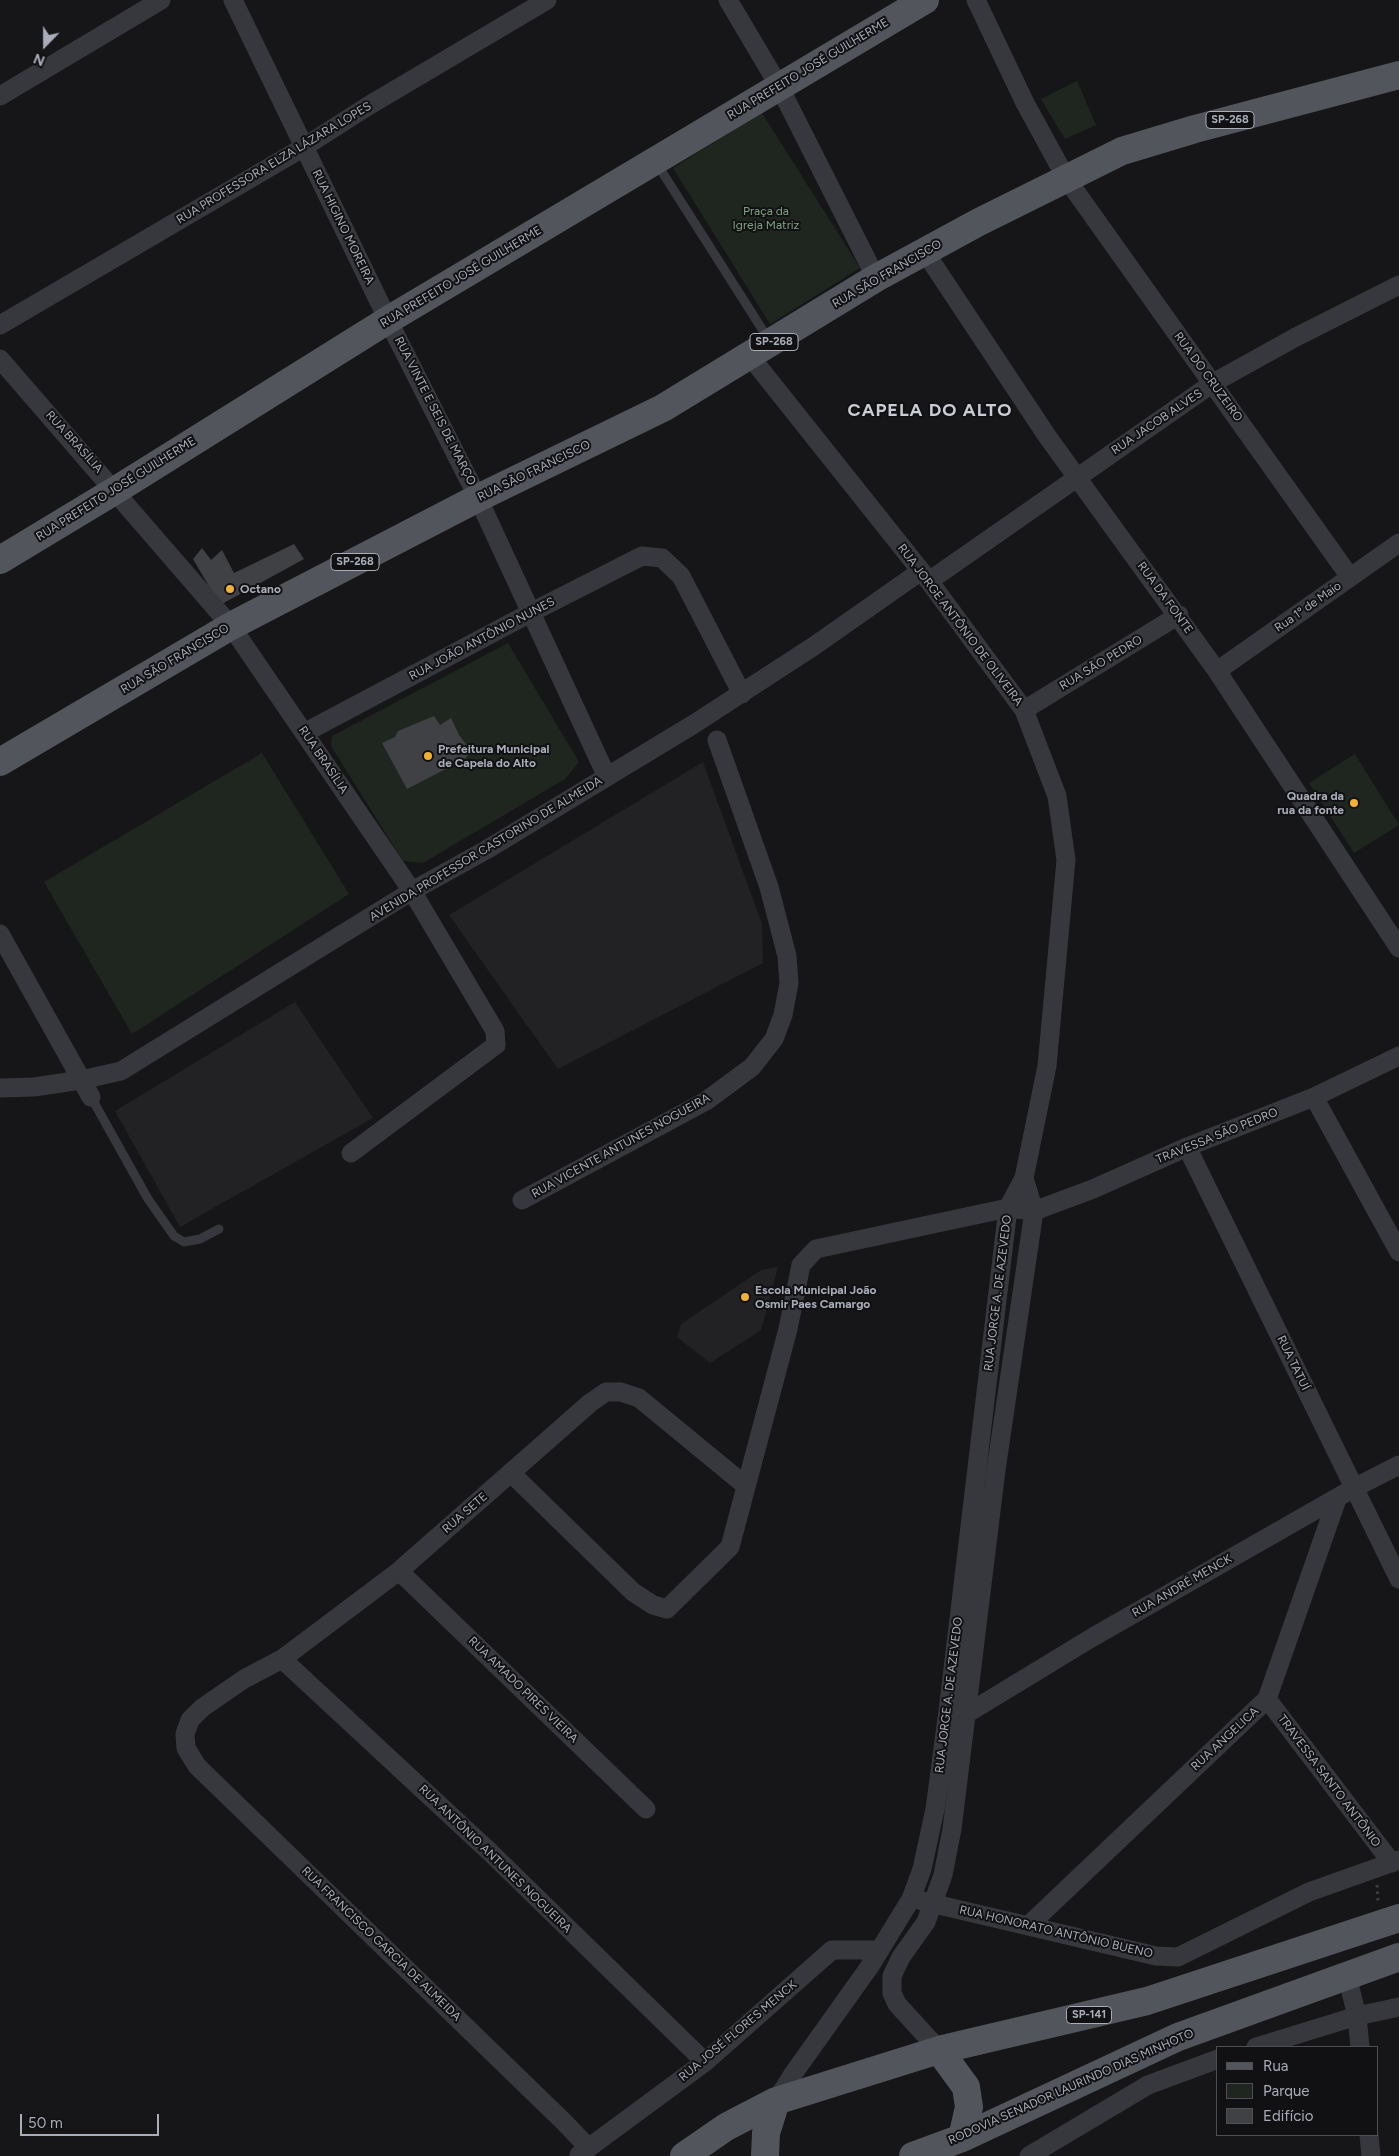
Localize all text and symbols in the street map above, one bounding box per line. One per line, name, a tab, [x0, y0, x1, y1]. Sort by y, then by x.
street label: RUA PREFEITO JOSÉ GUILHERME	[725, 15, 891, 123]
north arrow	[20, 20, 70, 70]
text: N	[31, 49, 47, 69]
street label: RUA PROFESSORA ELZA LÁZARA LOPES	[174, 99, 374, 227]
road number: SP-268	[1206, 112, 1254, 128]
street label: RUA HIGINO MOREIRA	[309, 167, 377, 287]
park label: Praça da Igreja Matriz	[733, 204, 799, 232]
street label: RUA PREFEITO JOSÉ GUILHERME	[378, 223, 544, 331]
street label: RUA SÃO FRANCISCO	[830, 237, 944, 311]
street label: RUA DO CRUZEIRO	[1171, 329, 1245, 425]
street label: RUA VINTE E SEIS DE MARÇO	[391, 334, 479, 488]
road number: SP-268	[750, 334, 798, 351]
street label: RUA JACOB ALVES	[1109, 386, 1205, 458]
district label: CAPELA DO ALTO	[846, 400, 1014, 422]
street label: RUA BRASÍLIA	[42, 408, 106, 476]
street label: RUA PREFEITO JOSÉ GUILHERME	[34, 434, 198, 544]
street label: RUA SÃO FRANCISCO	[475, 437, 593, 505]
street label: RUA JORGE ANTÔNIO DE OLIVEIRA	[894, 541, 1026, 709]
road number: SP-268	[331, 554, 379, 570]
street label: RUA DA FONTE	[1134, 559, 1196, 637]
street label: Rua 1º de Maio	[1272, 579, 1344, 635]
place label: Octano	[240, 582, 281, 596]
marker: Octano	[224, 583, 236, 595]
street label: RUA JOÃO ANTÔNIO NUNES	[407, 594, 557, 684]
street label: RUA SÃO FRANCISCO	[118, 621, 232, 697]
street label: RUA SÃO PEDRO	[1057, 633, 1145, 693]
street label: RUA BRASÍLIA	[295, 724, 351, 796]
place label: Prefeitura Municipal de Capela do Alto	[438, 742, 550, 770]
marker: Prefeitura Municipal de Capela do Alto	[422, 750, 434, 762]
street label: AVENIDA PROFESSOR CASTORINO DE ALMEIDA	[367, 774, 605, 924]
place label: Quadra da rua da fonte	[1277, 789, 1344, 817]
marker: Quadra da rua da fonte	[1348, 797, 1360, 809]
street label: RUA VICENTE ANTUNES NOGUEIRA	[529, 1091, 713, 1201]
street label: TRAVESSA SÃO PEDRO	[1154, 1105, 1280, 1167]
street label: RUA JORGE A. DE AZEVEDO	[981, 1214, 1015, 1372]
place label: Escola Municipal João Osmir Paes Camargo	[755, 1283, 876, 1311]
marker: Escola Municipal João Osmir Paes Camargo	[739, 1291, 751, 1303]
street label: RUA TATUÍ	[1274, 1333, 1312, 1393]
street label: RUA SETE	[439, 1489, 491, 1537]
street label: RUA ANDRÉ MENCK	[1130, 1552, 1234, 1620]
street label: RUA JORGE A. DE AZEVEDO	[932, 1616, 966, 1774]
street label: RUA AMADO PIRES VIEIRA	[465, 1634, 581, 1746]
street label: RUA ANGELICA	[1188, 1704, 1262, 1774]
street label: TRAVESSA SANTO ANTÔNIO	[1275, 1712, 1383, 1850]
street label: RUA ANTÔNIO ANTUNES NOGUEIRA	[416, 1782, 574, 1936]
street label: RUA FRANCISCO GARCIA DE ALMEIDA	[298, 1864, 464, 2024]
street label: RUA HONORATO ANTÔNIO BUENO	[958, 1903, 1154, 1961]
street label: RUA JOSÉ FLORES MENCK	[676, 1977, 800, 2085]
road number: SP-141	[1066, 2006, 1112, 2024]
street label: RODOVIA SENADOR LAURINDO DIAS MINHOTO	[946, 2026, 1196, 2148]
legend	[1216, 2046, 1379, 2136]
text: Rua	[1263, 2057, 1288, 2075]
text: Parque	[1263, 2082, 1310, 2100]
scale bar	[22, 2104, 161, 2136]
text: Edifício	[1263, 2107, 1313, 2125]
text: 50 m	[28, 2114, 63, 2132]

